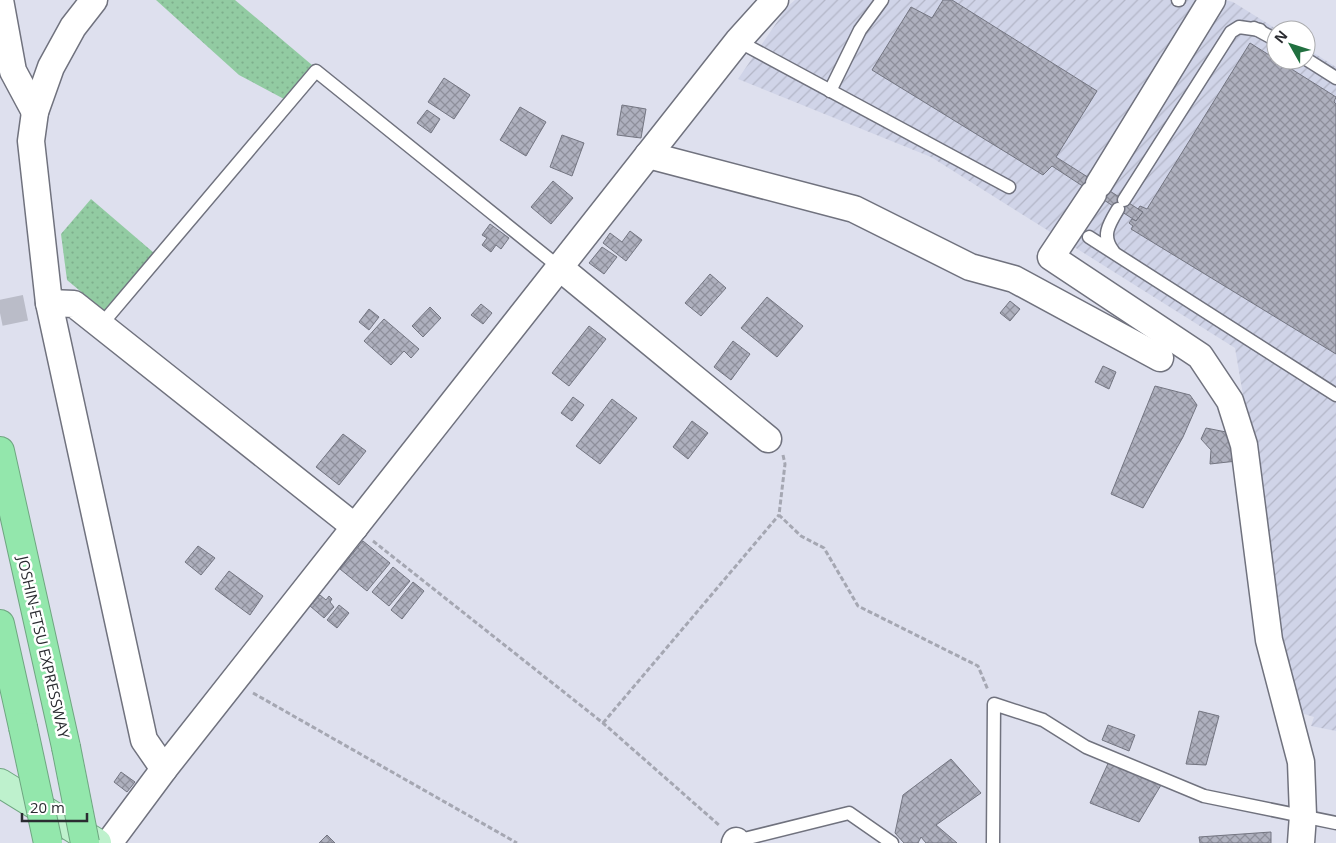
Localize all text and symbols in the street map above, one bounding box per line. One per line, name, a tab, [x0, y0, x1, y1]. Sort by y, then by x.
north arrow	[1266, 20, 1316, 70]
text: N	[1270, 26, 1291, 47]
street label: JOSHIN-ETSU EXPRESSWAY	[13, 552, 75, 741]
scale bar	[22, 790, 88, 822]
text: 20 m	[30, 797, 65, 817]

